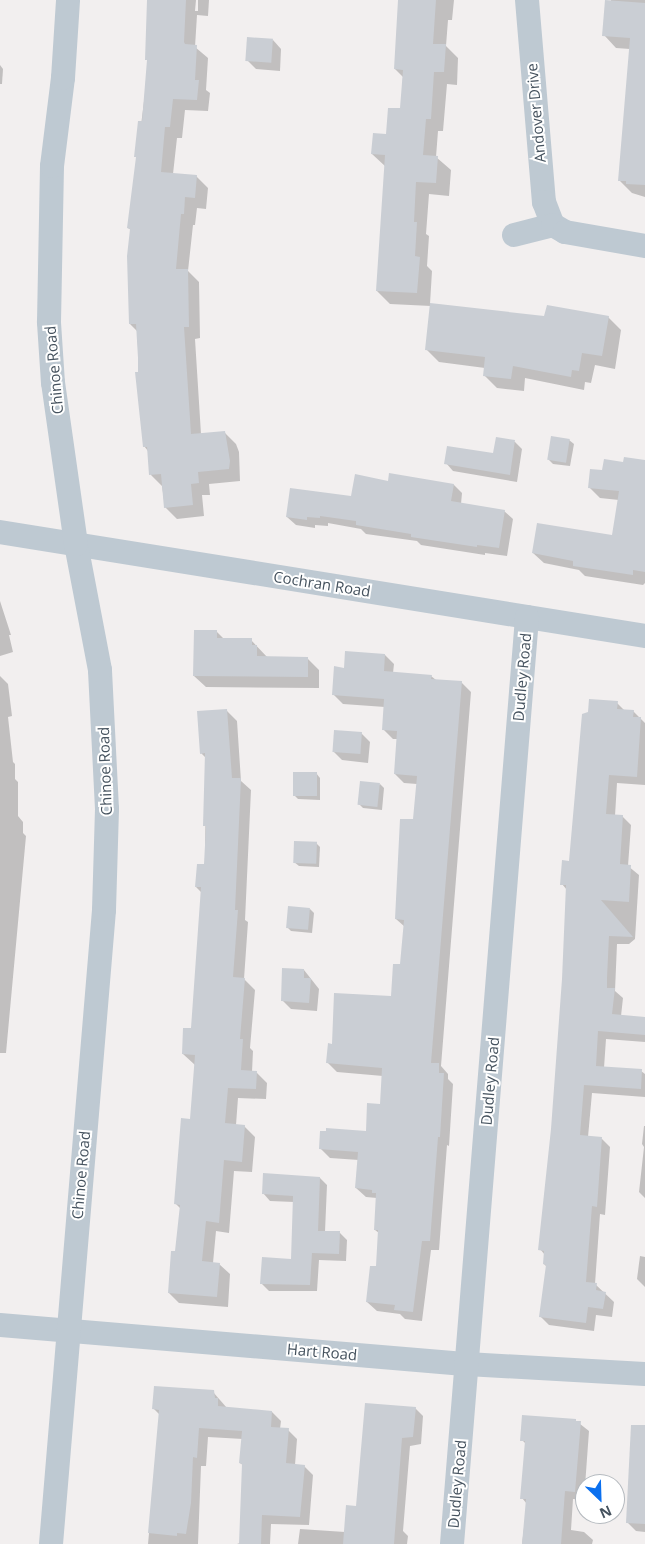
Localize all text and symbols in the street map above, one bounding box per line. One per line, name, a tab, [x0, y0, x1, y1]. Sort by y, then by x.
street label: Andover Drive	[523, 63, 549, 163]
street label: Chinoe Road	[41, 325, 67, 415]
street label: Cochran Road	[272, 567, 372, 601]
street label: Dudley Road	[509, 632, 535, 722]
street label: Chinoe Road	[94, 726, 116, 816]
street label: Dudley Road	[477, 1036, 503, 1126]
street label: Chinoe Road	[68, 1130, 94, 1220]
street label: Hart Road	[286, 1340, 358, 1364]
street label: Dudley Road	[444, 1439, 470, 1529]
north arrow	[575, 1474, 625, 1524]
text: N	[597, 1501, 615, 1523]

